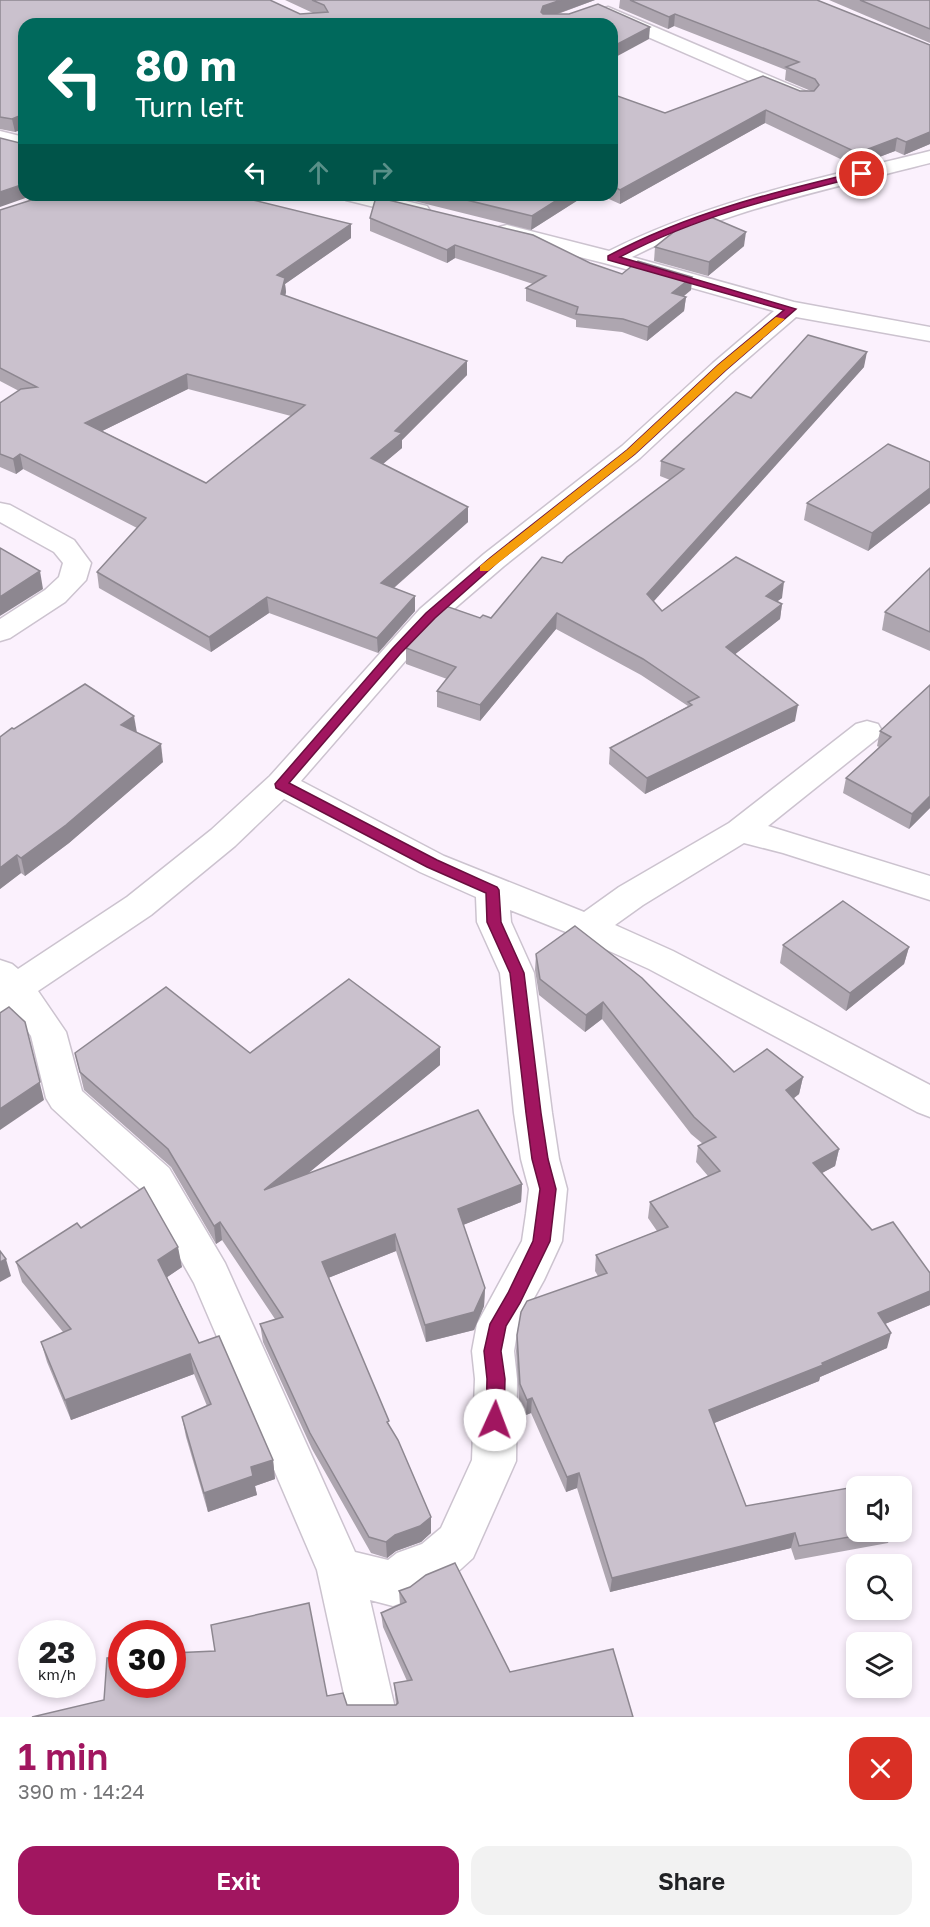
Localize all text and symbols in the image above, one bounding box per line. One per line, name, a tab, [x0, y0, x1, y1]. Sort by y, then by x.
text: 80 m	[135, 40, 236, 90]
icon: left	[36, 42, 114, 120]
text: Turn left	[135, 91, 244, 123]
pin	[836, 148, 887, 199]
icon: left	[239, 156, 272, 189]
icon: ahead	[302, 156, 335, 189]
icon: right	[365, 156, 398, 189]
icon: arrive	[845, 157, 878, 190]
position arrow	[463, 1388, 527, 1452]
map controls	[846, 1476, 912, 1698]
button: sound	[846, 1476, 912, 1542]
button: search	[846, 1554, 912, 1620]
speed limit sign: 30	[108, 1620, 186, 1698]
button: layers	[846, 1632, 912, 1698]
text: 23	[39, 1634, 75, 1670]
text: km/h	[38, 1665, 76, 1683]
text: 1 min	[18, 1735, 108, 1778]
button: close	[849, 1737, 912, 1800]
text: 390 m · 14:24	[18, 1779, 145, 1803]
button: Exit	[18, 1846, 459, 1915]
button: Share	[471, 1846, 912, 1915]

